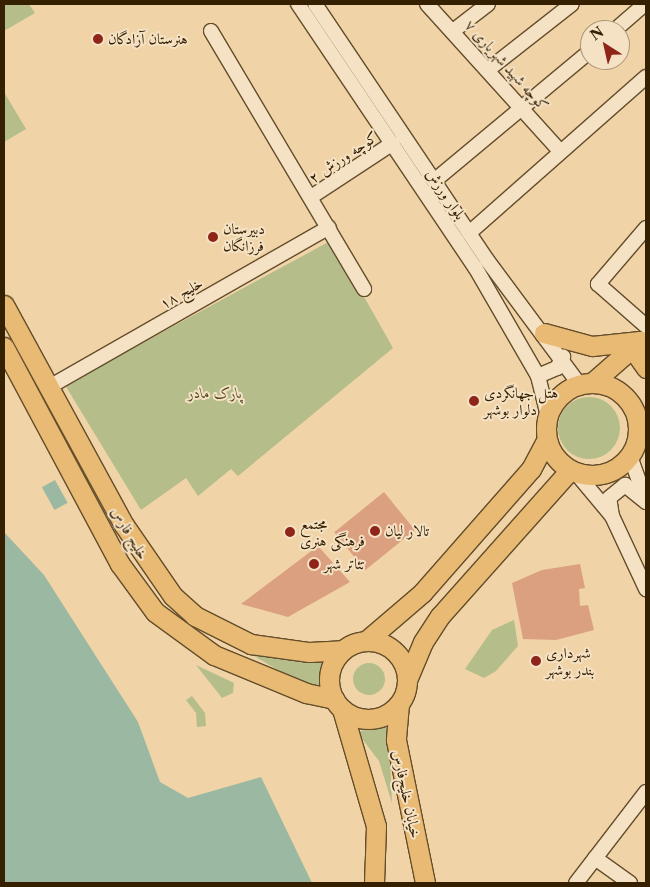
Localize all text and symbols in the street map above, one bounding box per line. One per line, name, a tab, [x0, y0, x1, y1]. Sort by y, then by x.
street label: کوچه شهید شهریاری ۷	[461, 16, 553, 114]
north arrow	[580, 20, 630, 70]
text: N	[587, 23, 607, 44]
place label: هنرستان آزادگان	[108, 30, 188, 48]
marker: هنرستان آزادگان	[92, 33, 104, 45]
street label: کوچه ورزش ۲	[305, 127, 381, 187]
street label: بلوار ورزش	[422, 165, 470, 223]
place label: دبیرستان فرزانگان	[223, 219, 265, 254]
marker: دبیرستان فرزانگان	[207, 231, 219, 243]
street label: خلیج ۱۸	[156, 273, 206, 313]
place label: هتل جهانگردی دلوار بوشهر	[484, 383, 558, 418]
park label: پارک مادر	[188, 384, 242, 402]
marker: هتل جهانگردی دلوار بوشهر	[468, 395, 480, 407]
street label: خلیج فارس	[107, 504, 153, 562]
place label: مجتمع فرهنگی هنری	[300, 514, 365, 549]
place label: تالار لیان	[385, 522, 429, 540]
marker: تالار لیان	[369, 525, 381, 537]
marker: مجتمع فرهنگی هنری	[284, 526, 296, 538]
place label: تئاتر شهر	[324, 555, 365, 573]
marker: تئاتر شهر	[308, 558, 320, 570]
place label: شهرداری بندر بوشهر	[546, 643, 595, 678]
marker: شهرداری بندر بوشهر	[530, 655, 542, 667]
street label: خیابان خلیج‌فارس	[389, 748, 425, 840]

